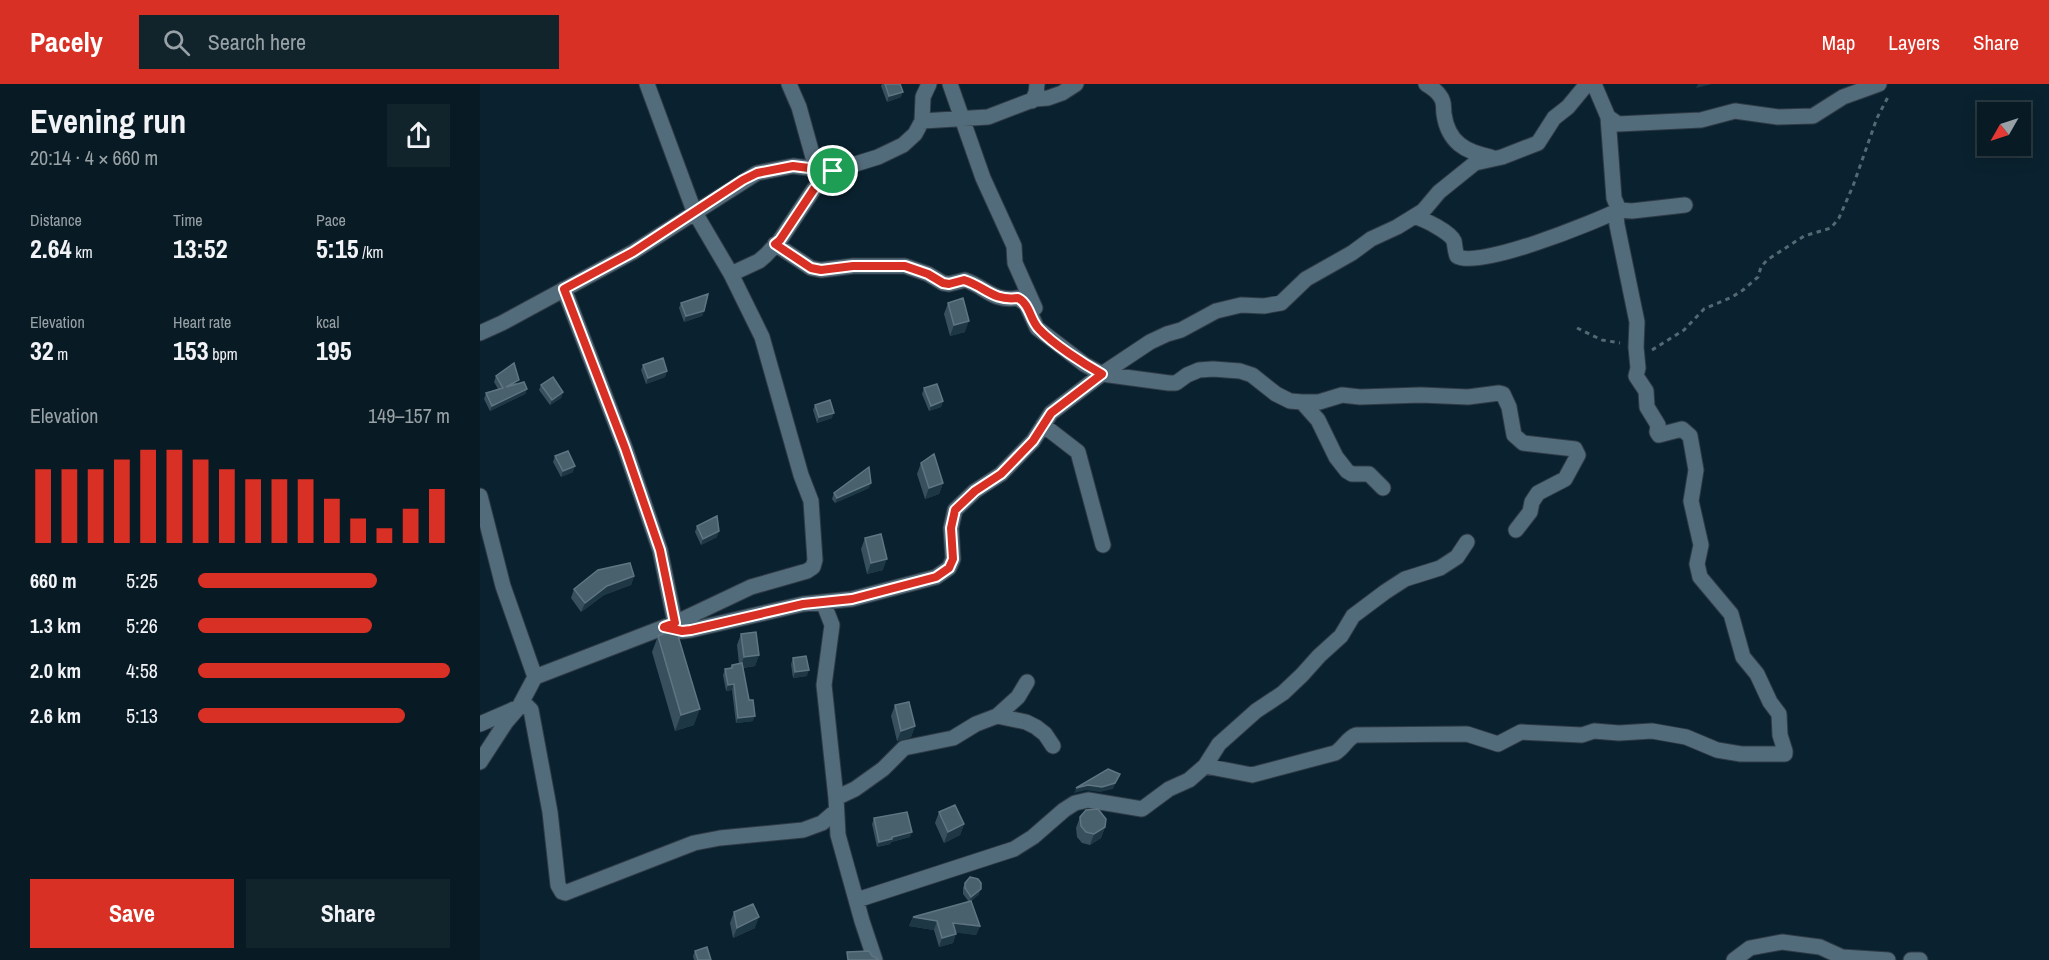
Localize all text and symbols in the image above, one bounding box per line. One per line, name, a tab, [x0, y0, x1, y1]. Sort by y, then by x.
search box	[139, 15, 559, 69]
text: Pacely	[30, 23, 103, 61]
icon: search	[160, 26, 193, 59]
text: Search here	[208, 27, 306, 57]
text: Map	[1822, 28, 1855, 57]
text: Layers	[1888, 28, 1940, 57]
text: Share	[1973, 28, 2019, 57]
text: Evening run	[30, 99, 186, 143]
north arrow	[1977, 102, 2031, 156]
map controls	[1977, 102, 2031, 156]
button: share	[387, 104, 450, 167]
text: 20:14 · 4 × 660 m	[30, 144, 158, 171]
pin	[807, 145, 858, 196]
icon: arrive	[816, 154, 849, 187]
text: Distance	[30, 209, 82, 231]
text: Time	[173, 209, 203, 231]
text: Pace	[316, 209, 346, 231]
text: 2.64	[30, 231, 72, 266]
text: 13:52	[173, 231, 228, 266]
text: 5:15	[316, 231, 359, 266]
text: km	[72, 241, 93, 263]
text: /km	[359, 241, 383, 263]
text: Elevation	[30, 311, 85, 333]
text: Heart rate	[173, 311, 231, 333]
text: kcal	[316, 311, 339, 333]
text: 32	[30, 333, 54, 368]
text: 153	[173, 333, 209, 368]
text: 195	[316, 333, 352, 368]
text: m	[54, 343, 68, 365]
text: bpm	[209, 343, 238, 365]
text: Elevation	[30, 402, 98, 429]
text: 149–157 m	[368, 402, 450, 429]
text: 660 m	[30, 567, 77, 594]
text: 5:25	[126, 567, 158, 594]
text: 1.3 km	[30, 612, 81, 639]
text: 5:26	[126, 612, 158, 639]
text: 2.0 km	[30, 657, 81, 684]
text: 4:58	[126, 657, 158, 684]
text: 2.6 km	[30, 702, 81, 729]
text: 5:13	[126, 702, 158, 729]
button: Save	[30, 879, 234, 948]
button: Share	[246, 879, 450, 948]

